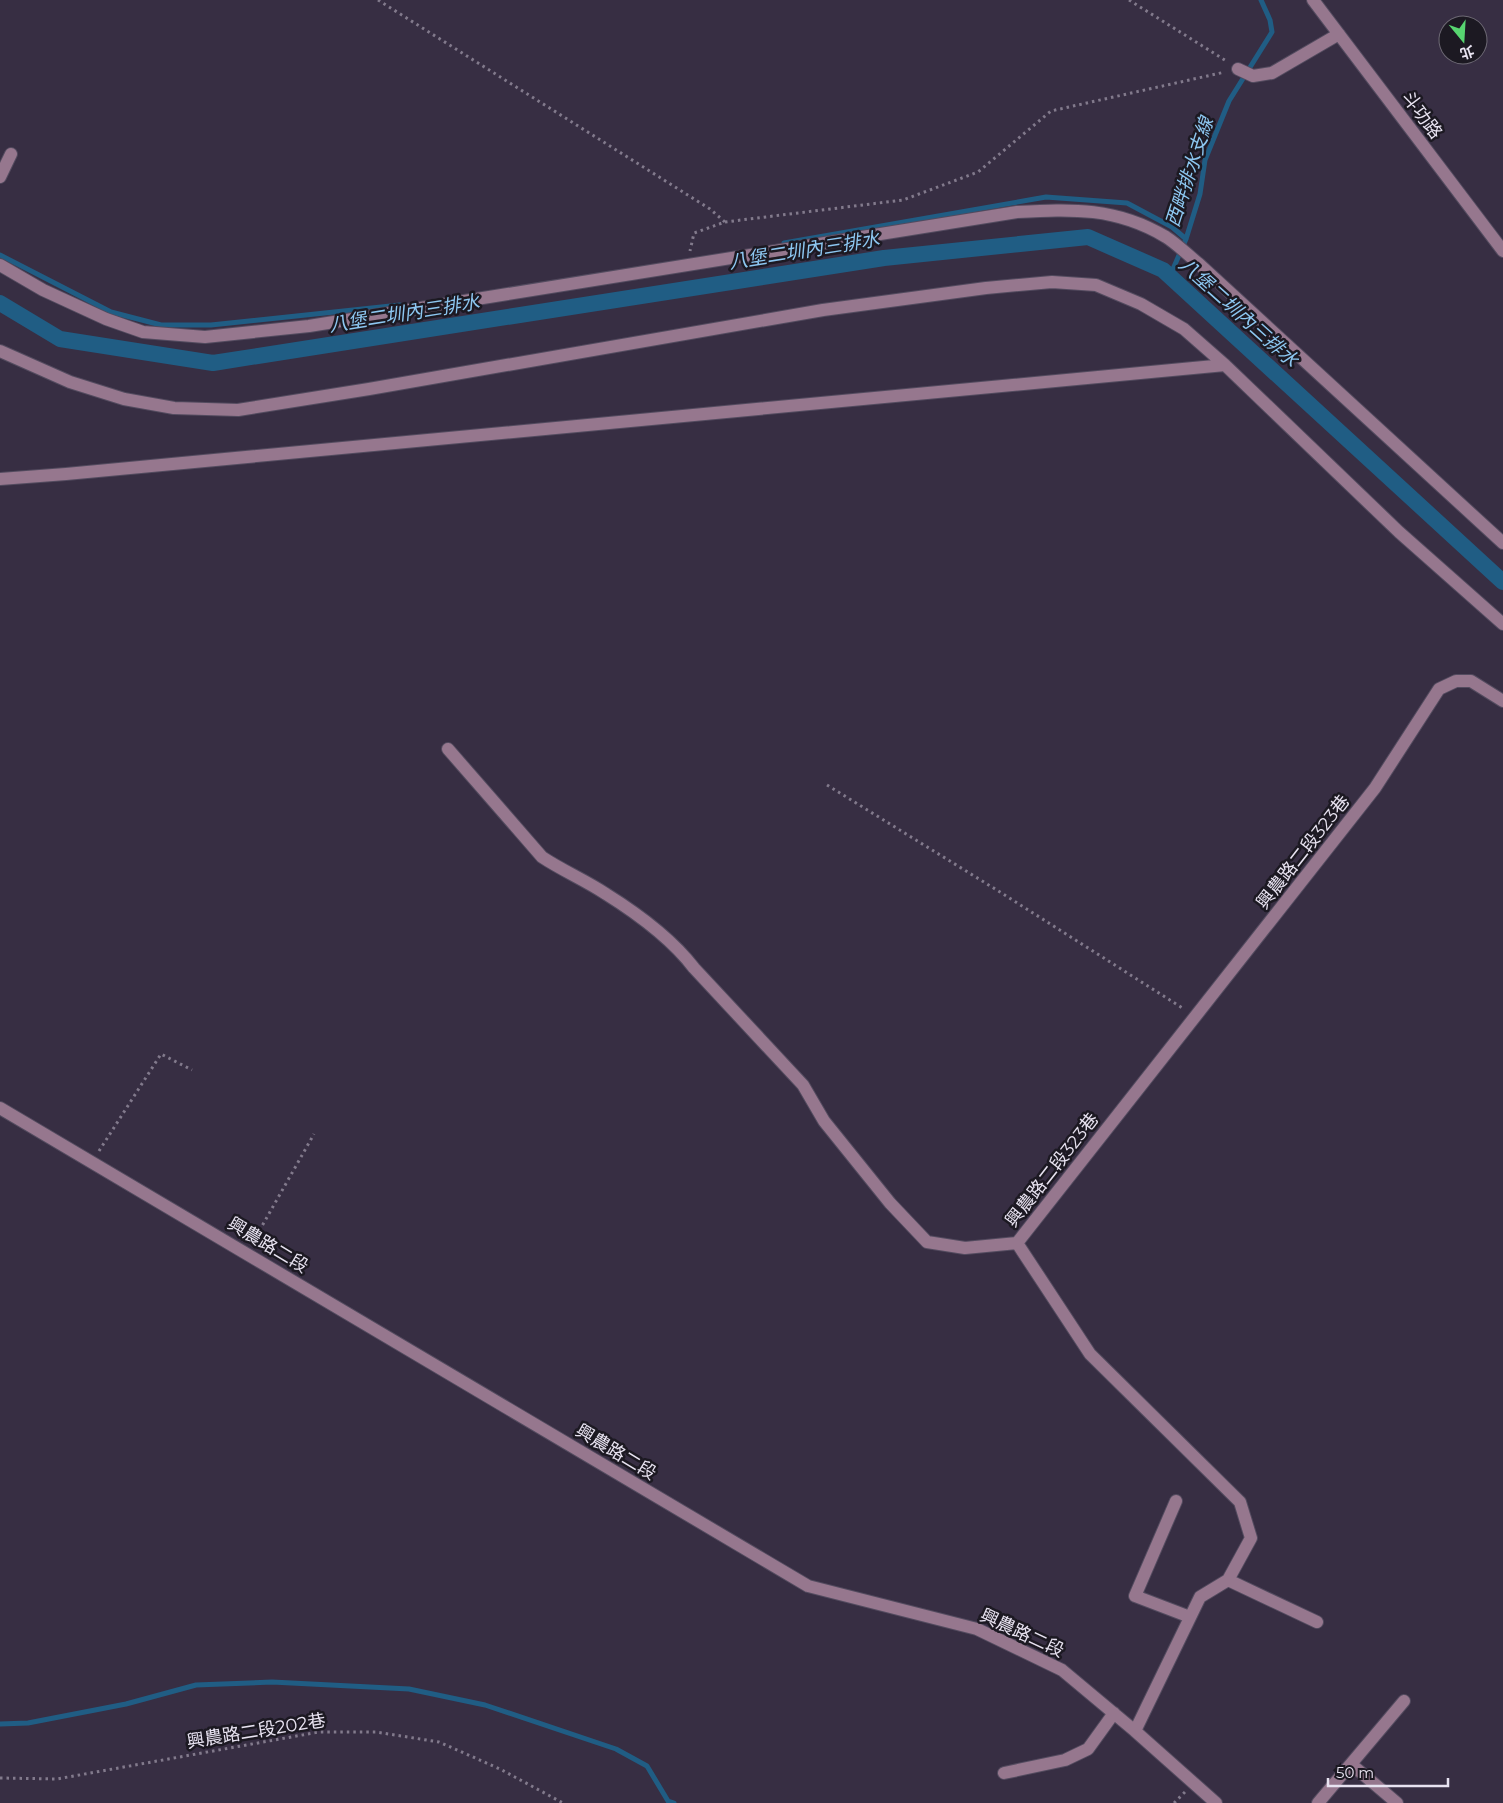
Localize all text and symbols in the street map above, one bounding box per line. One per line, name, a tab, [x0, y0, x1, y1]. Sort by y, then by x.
north arrow	[1438, 15, 1488, 65]
text: 北	[1458, 42, 1476, 63]
street label: 斗功路	[1397, 87, 1447, 143]
water label: 西畔排水支線	[1161, 112, 1219, 230]
water label: 八堡二圳內三排水	[727, 227, 882, 274]
water label: 八堡二圳內三排水	[1174, 253, 1304, 372]
water label: 八堡二圳內三排水	[327, 290, 482, 337]
street label: 興農路二段323巷	[1252, 791, 1354, 913]
street label: 興農路二段323巷	[1001, 1109, 1103, 1231]
street label: 興農路二段	[224, 1212, 312, 1278]
street label: 興農路二段	[572, 1419, 660, 1485]
street label: 興農路二段	[977, 1604, 1067, 1662]
street label: 興農路二段202巷	[185, 1709, 327, 1753]
scale bar	[1328, 1756, 1448, 1788]
text: 50 m	[1336, 1763, 1374, 1782]

